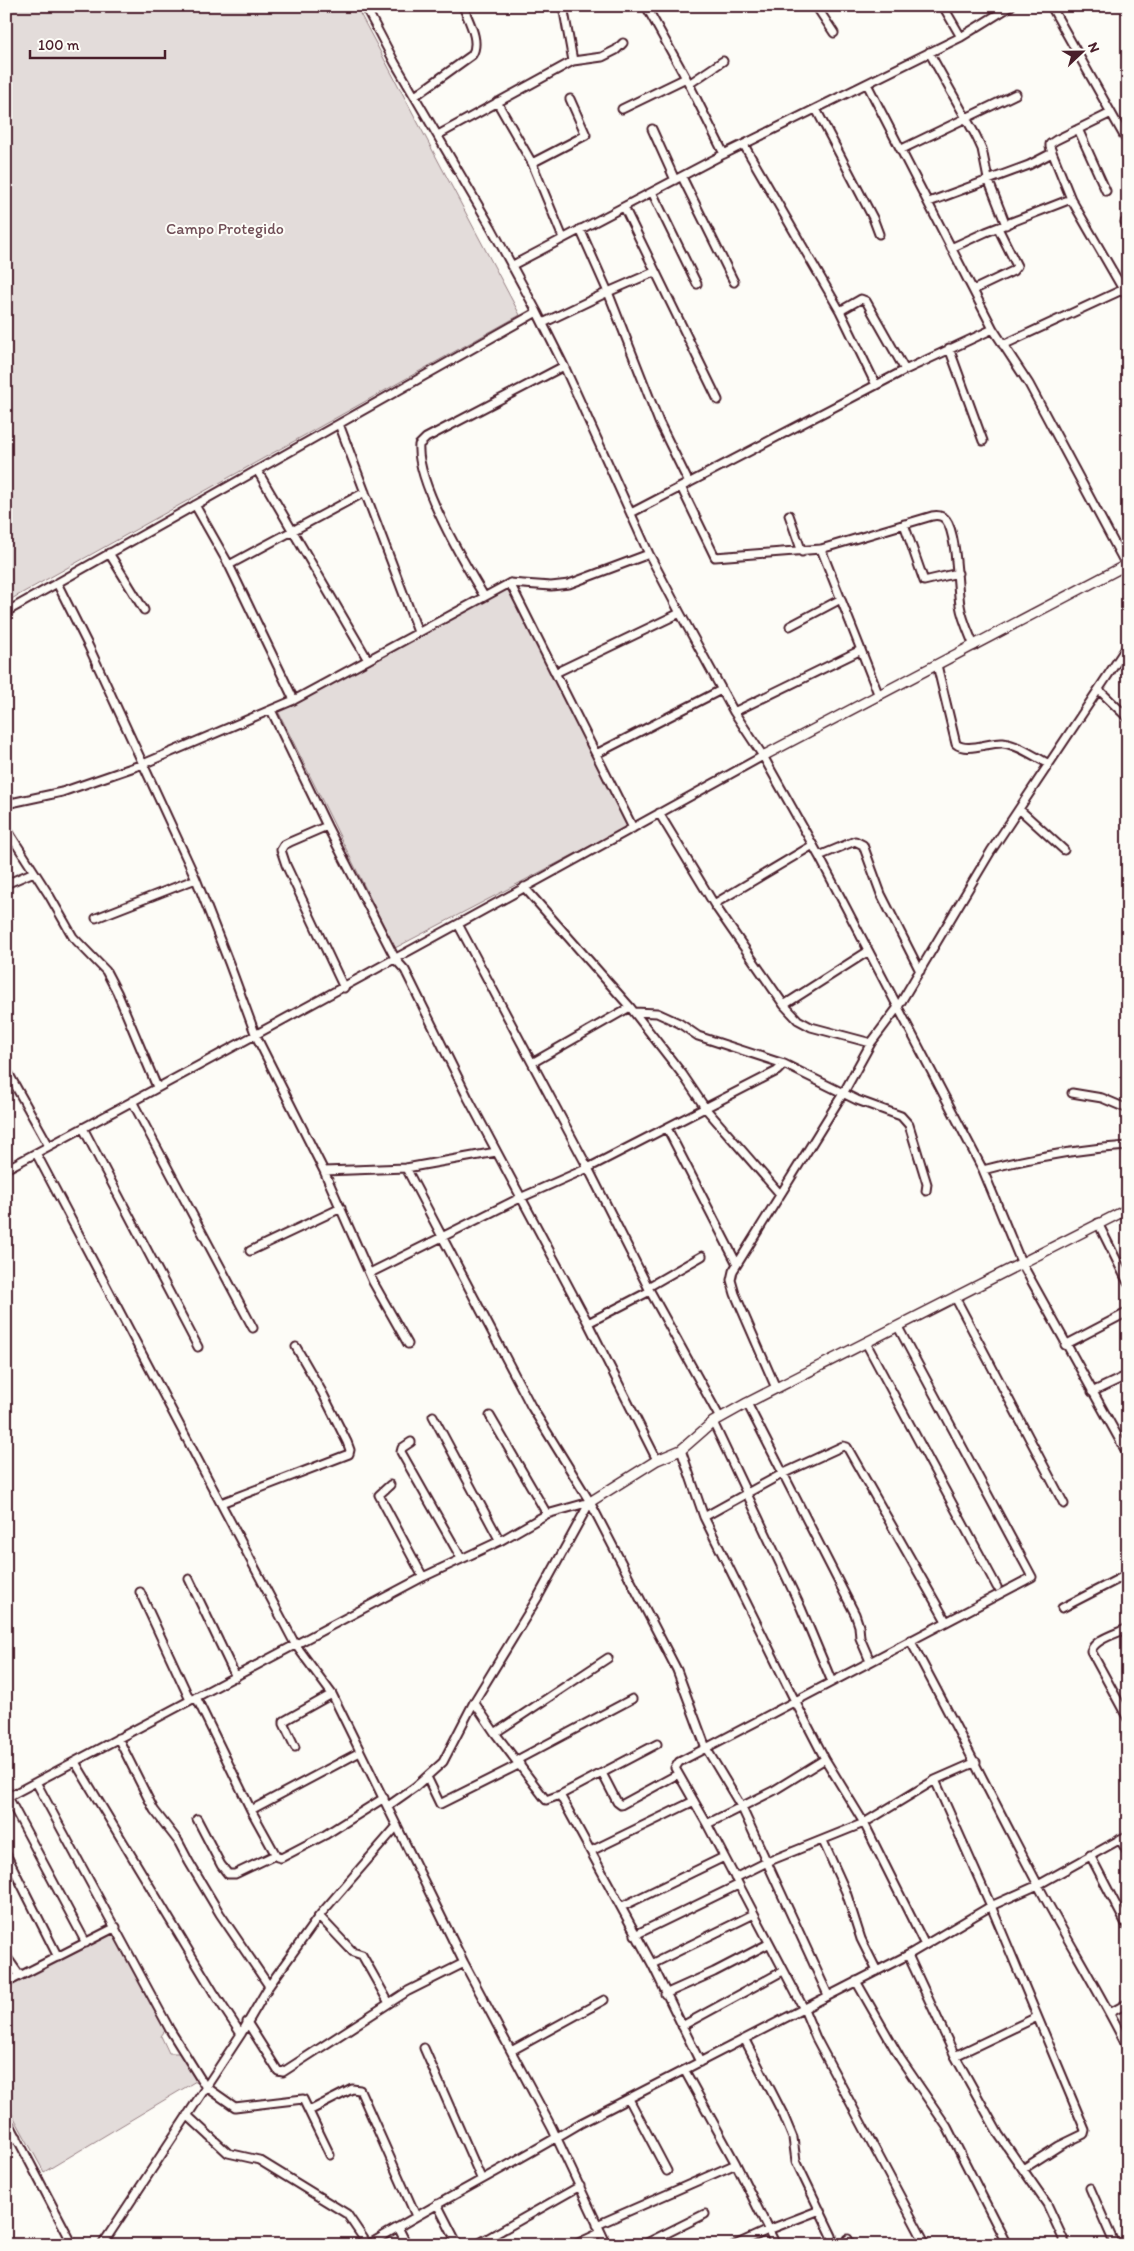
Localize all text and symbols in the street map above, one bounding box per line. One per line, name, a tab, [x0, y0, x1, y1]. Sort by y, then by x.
scale bar	[30, 28, 165, 60]
north arrow	[1056, 28, 1106, 78]
text: 100 m	[38, 36, 80, 54]
text: N	[1084, 40, 1103, 55]
park label: Campo Protegido	[166, 219, 284, 238]

